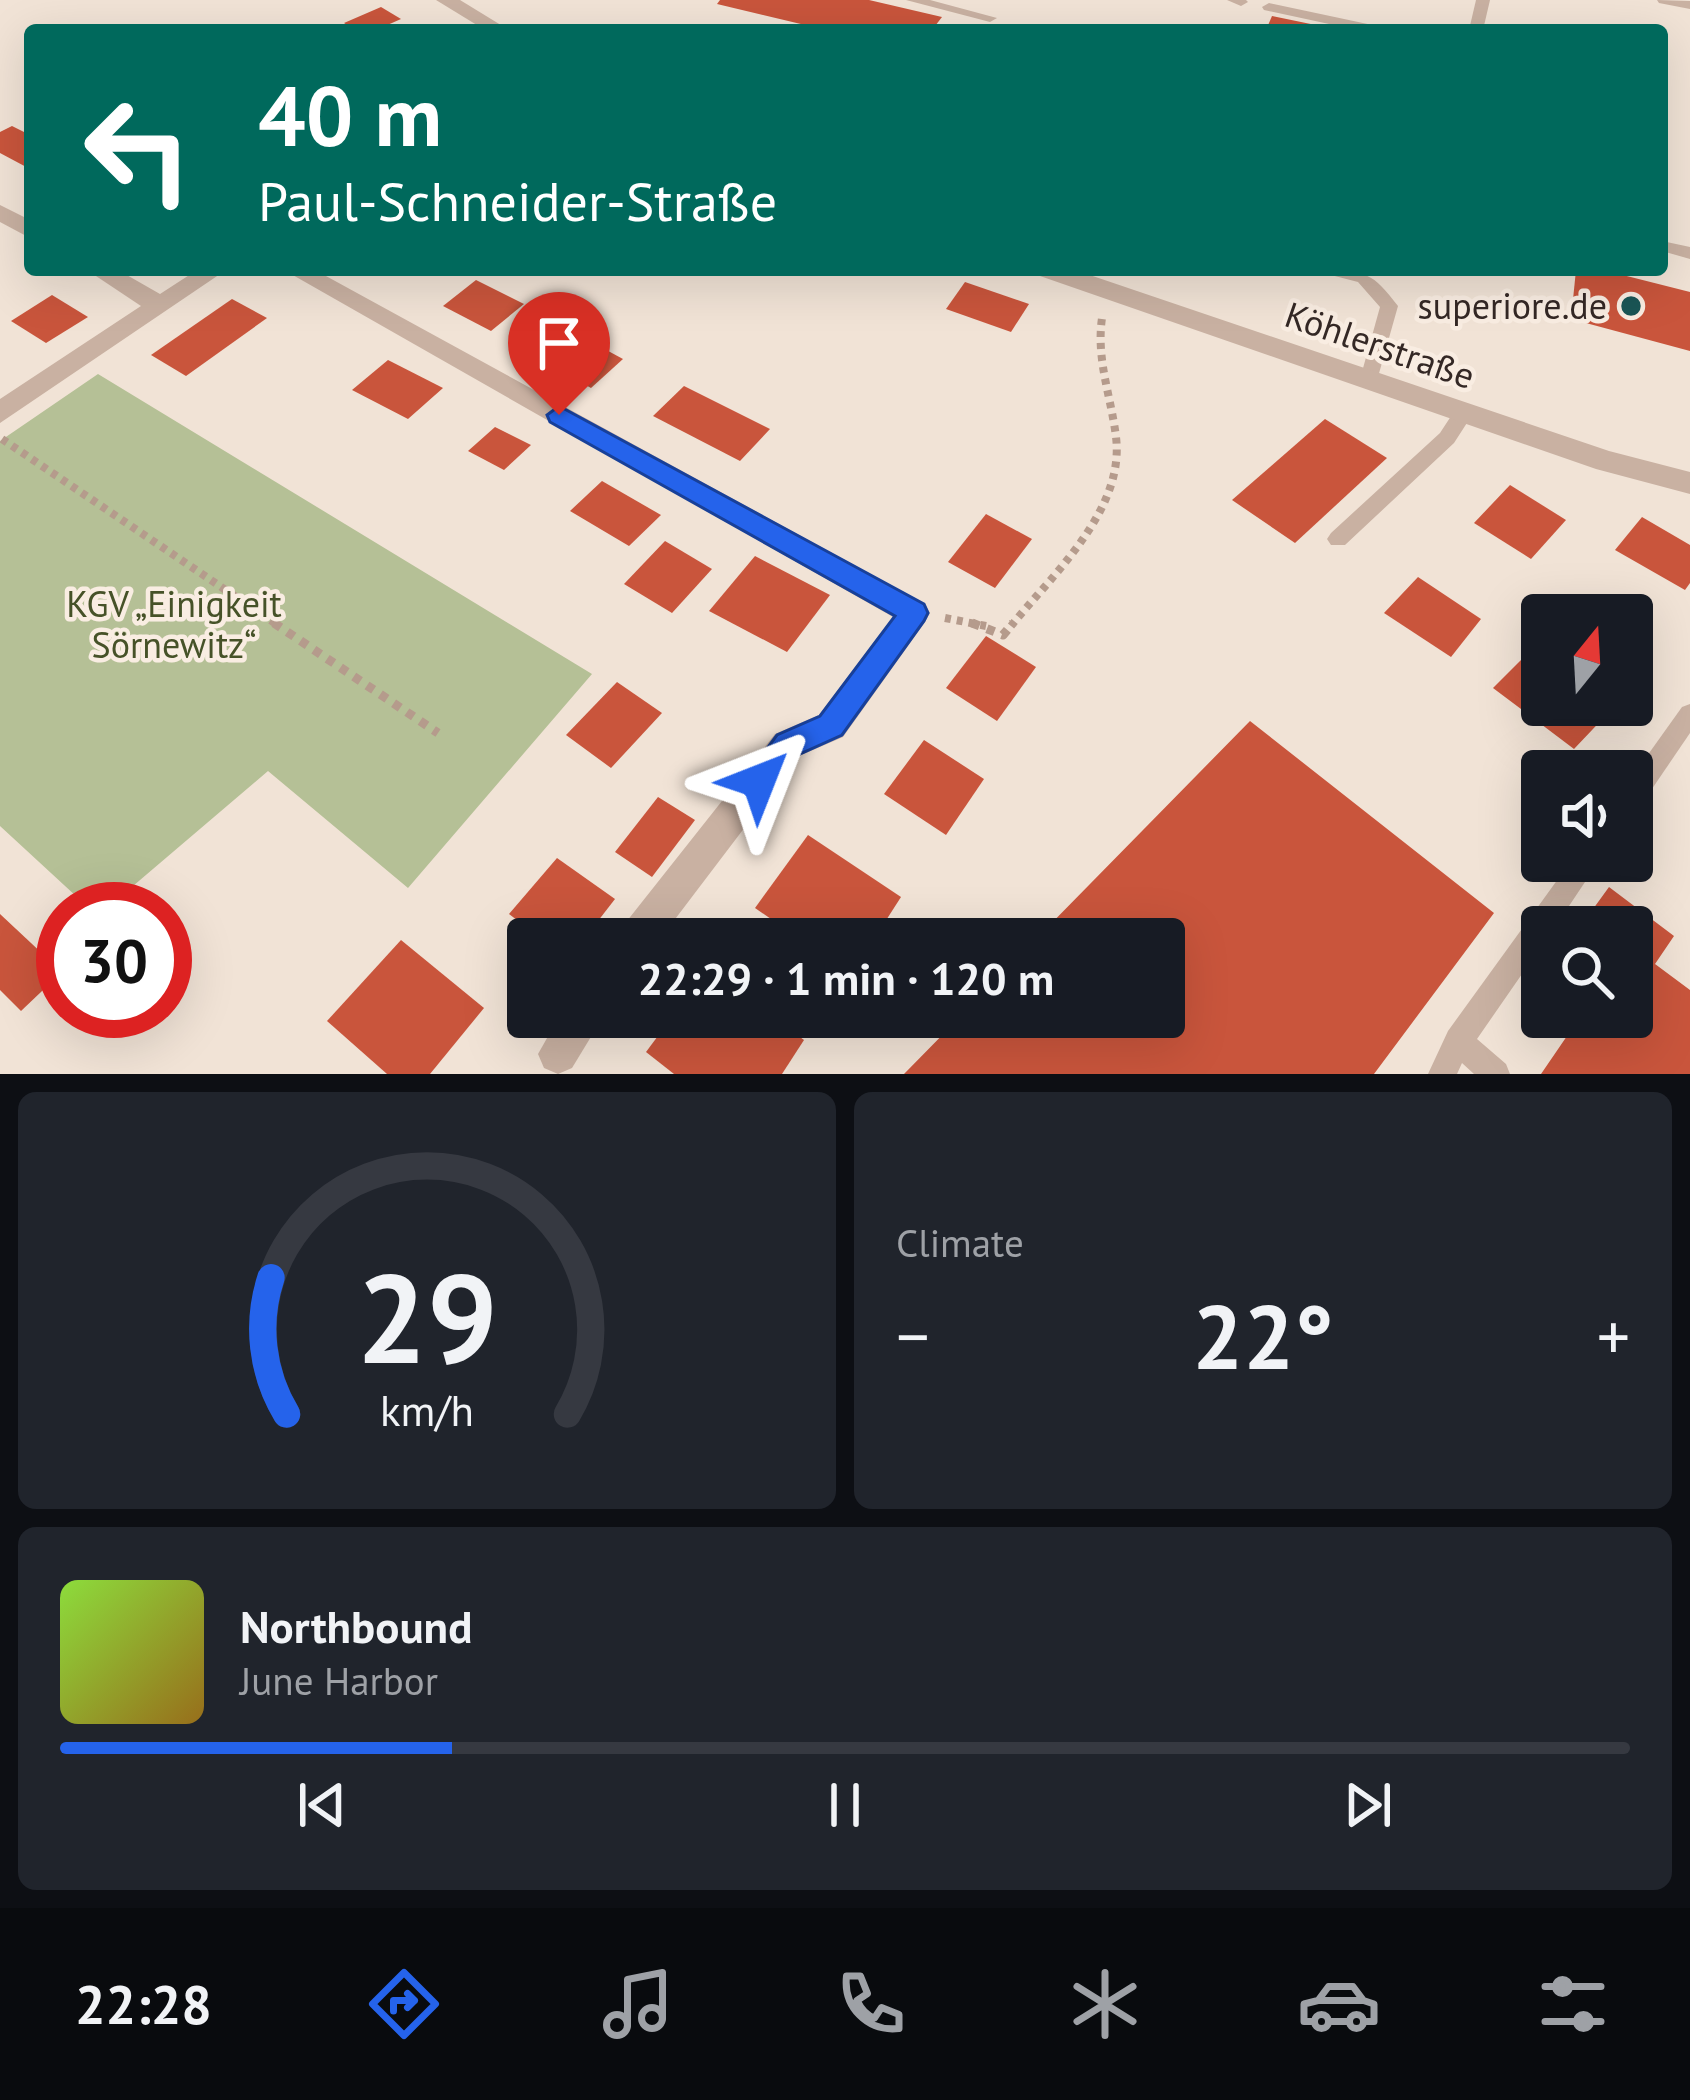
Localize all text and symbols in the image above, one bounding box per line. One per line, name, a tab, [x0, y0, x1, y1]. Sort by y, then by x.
text: 40 m	[258, 60, 442, 169]
icon: left	[60, 72, 216, 228]
text: Paul-Schneider-Straße	[258, 166, 777, 236]
place label: superiore.de	[1418, 282, 1607, 329]
street label: Köhlerstraße	[1279, 290, 1481, 399]
pin	[508, 292, 610, 415]
marker: superiore.de	[1618, 293, 1644, 319]
icon: arrive	[526, 310, 592, 376]
park label: KGV „Einigkeit Sörnewitz“	[66, 580, 282, 668]
north arrow	[1521, 594, 1653, 726]
map controls	[1521, 594, 1653, 1038]
position arrow	[696, 718, 822, 844]
button: sound	[1521, 750, 1653, 882]
speed limit sign: 30	[36, 882, 192, 1038]
button: search	[1521, 906, 1653, 1038]
text: 22:29 · 1 min · 120 m	[638, 949, 1054, 1007]
text: Climate	[896, 1217, 1024, 1268]
text: 29	[356, 1236, 498, 1397]
text: 22°	[1192, 1277, 1334, 1394]
text: −	[896, 1293, 929, 1378]
text: +	[1597, 1293, 1630, 1378]
text: km/h	[380, 1381, 474, 1437]
text: Northbound	[240, 1597, 472, 1655]
text: June Harbor	[240, 1655, 438, 1706]
icon: previous	[289, 1772, 355, 1838]
icon: pause	[812, 1772, 878, 1838]
icon: next	[1335, 1772, 1401, 1838]
icon: directions	[362, 1962, 446, 2046]
icon: music	[596, 1962, 680, 2046]
icon: phone	[829, 1962, 913, 2046]
icon: climate	[1063, 1962, 1147, 2046]
icon: car	[1297, 1962, 1381, 2046]
icon: filters	[1531, 1962, 1615, 2046]
text: 22:28	[75, 1969, 212, 2039]

